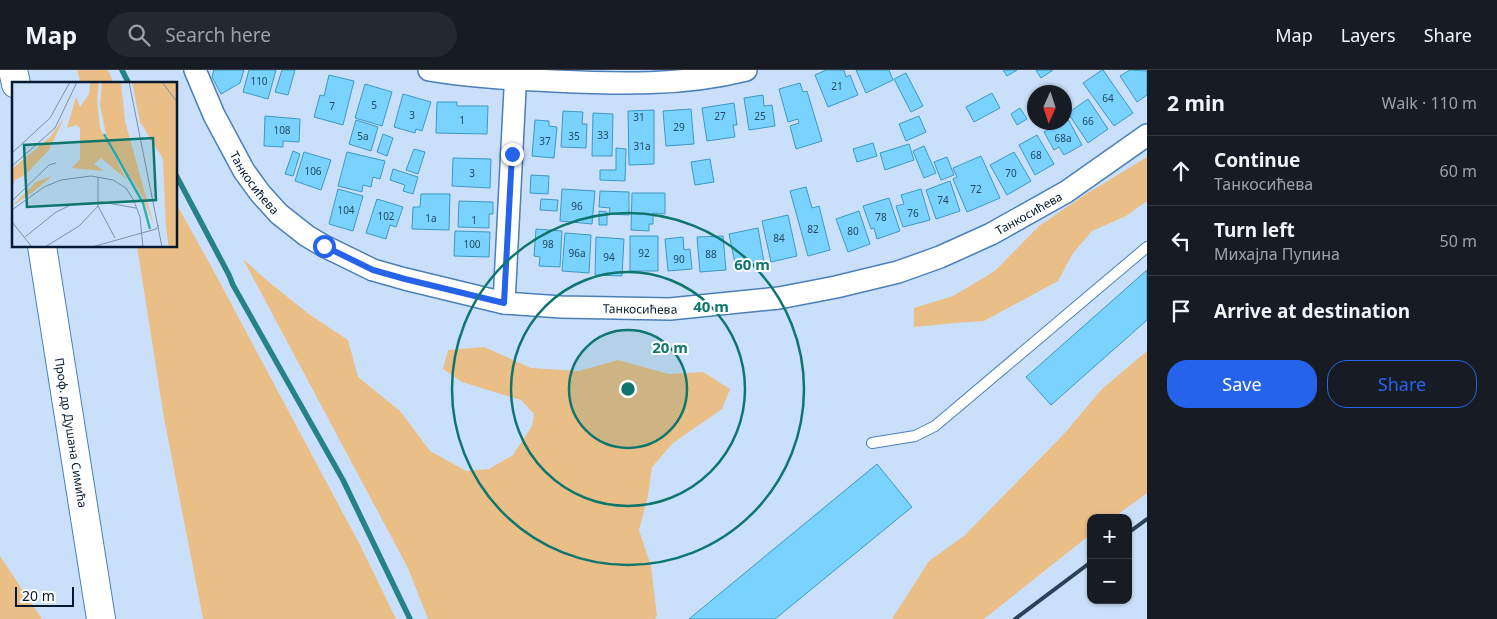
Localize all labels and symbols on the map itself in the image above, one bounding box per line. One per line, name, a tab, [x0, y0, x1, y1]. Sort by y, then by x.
house number: 110	[250, 74, 268, 88]
house number: 21	[831, 79, 843, 93]
inset map	[12, 82, 178, 248]
north arrow	[1027, 85, 1072, 130]
house number: 64	[1102, 91, 1114, 105]
house number: 5	[371, 98, 377, 112]
house number: 7	[329, 99, 335, 113]
house number: 3	[409, 108, 415, 122]
house number: 27	[714, 109, 726, 123]
house number: 25	[754, 109, 766, 123]
house number: 31	[633, 110, 645, 124]
house number: 1	[459, 113, 465, 127]
house number: 66	[1082, 114, 1094, 128]
house number: 29	[673, 120, 685, 134]
house number: 108	[273, 123, 291, 137]
house number: 33	[597, 128, 609, 142]
house number: 5a	[357, 129, 369, 143]
house number: 35	[568, 129, 580, 143]
house number: 68a	[1054, 131, 1072, 145]
house number: 37	[539, 134, 551, 148]
house number: 31a	[633, 139, 651, 153]
route end	[501, 143, 524, 166]
street label: Танкосићева	[226, 148, 283, 218]
house number: 68	[1030, 148, 1042, 162]
house number: 106	[304, 164, 322, 178]
house number: 3	[469, 166, 475, 180]
house number: 70	[1005, 166, 1017, 180]
house number: 72	[970, 182, 982, 196]
street label: Танкосићева	[992, 187, 1065, 239]
house number: 74	[937, 193, 949, 207]
house number: 96	[571, 199, 583, 213]
house number: 104	[337, 203, 355, 217]
house number: 76	[907, 206, 919, 220]
house number: 102	[377, 209, 395, 223]
house number: 78	[875, 210, 887, 224]
house number: 1a	[425, 211, 437, 225]
house number: 1	[471, 213, 477, 227]
house number: 82	[807, 222, 819, 236]
house number: 80	[847, 224, 859, 238]
house number: 84	[773, 231, 785, 245]
route start	[313, 235, 336, 258]
house number: 100	[463, 237, 481, 251]
house number: 98	[542, 237, 554, 251]
house number: 96a	[568, 246, 586, 260]
house number: 92	[638, 246, 650, 260]
house number: 88	[705, 247, 717, 261]
house number: 94	[603, 250, 615, 264]
house number: 90	[673, 252, 685, 266]
text: 60 m	[734, 254, 770, 274]
text: 40 m	[693, 296, 729, 316]
street label: Танкосићева	[603, 299, 678, 318]
text: 20 m	[652, 337, 688, 357]
street label: Проф. др Душана Симића	[51, 356, 92, 509]
centre of rings	[619, 380, 637, 398]
scale bar	[15, 584, 74, 607]

